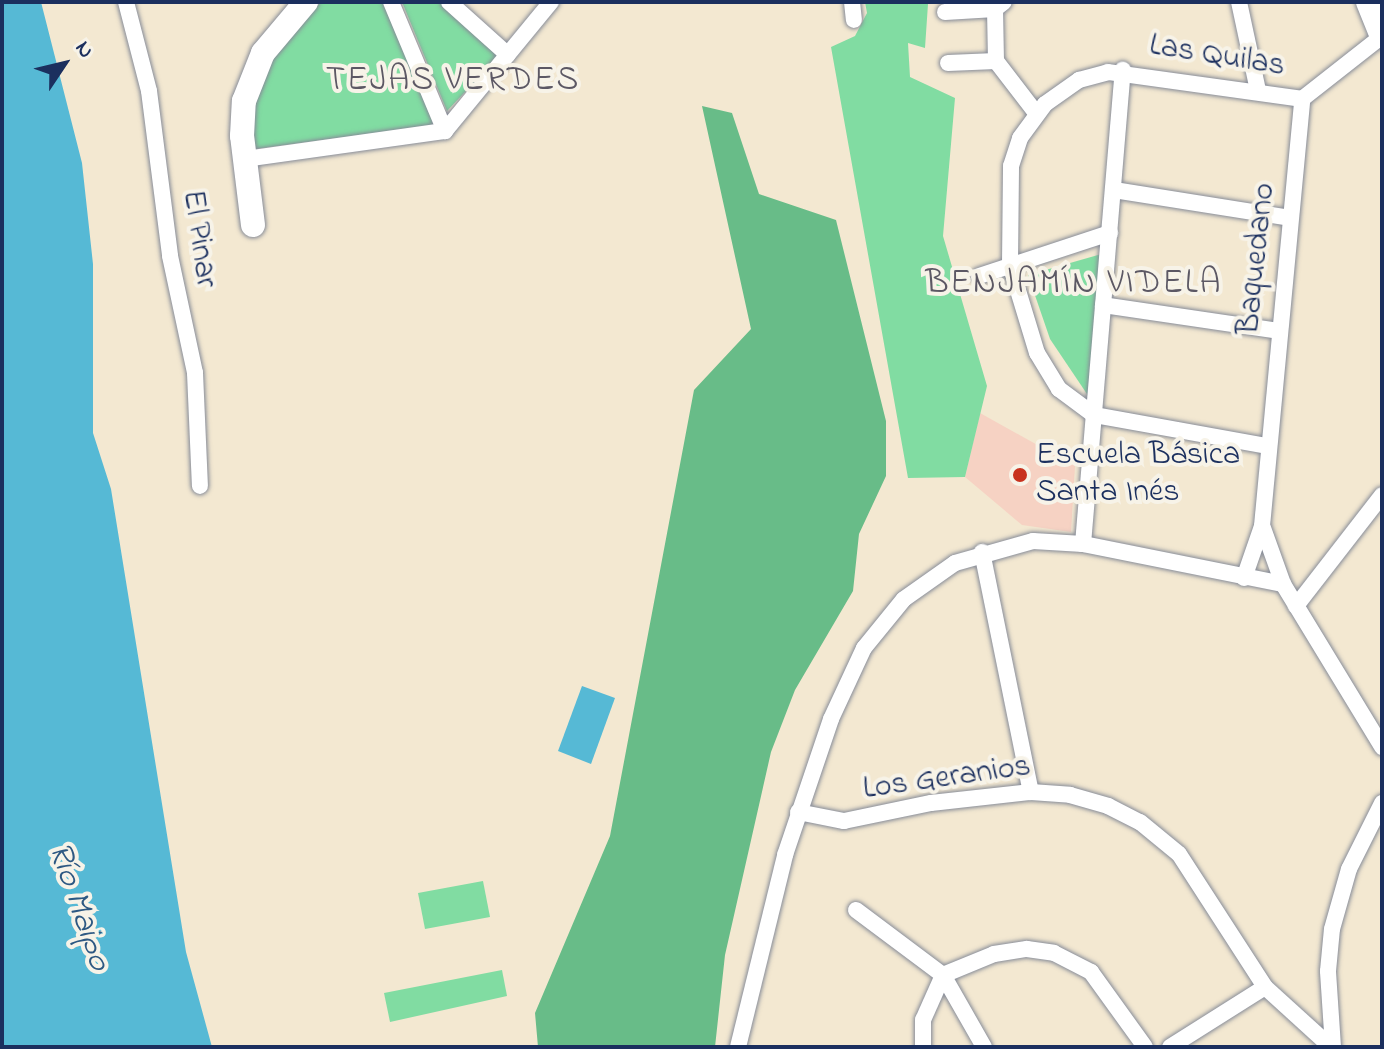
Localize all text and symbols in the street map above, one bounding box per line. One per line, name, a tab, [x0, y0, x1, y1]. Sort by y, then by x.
north arrow	[24, 24, 104, 104]
street label: Las Quilas	[1146, 27, 1288, 87]
text: N	[66, 35, 101, 65]
district label: TEJAS VERDES	[326, 62, 580, 102]
street label: Baquedano	[1231, 181, 1285, 337]
street label: El Pinar	[172, 188, 224, 290]
district label: BENJAMÍN VIDELA	[925, 265, 1223, 305]
place label: Escuela Básica Santa Inés	[1036, 438, 1240, 513]
marker: Escuela Básica Santa Inés	[1011, 466, 1029, 484]
street label: Los Geranios	[861, 748, 1033, 810]
water label: Río Maipo	[37, 838, 119, 976]

